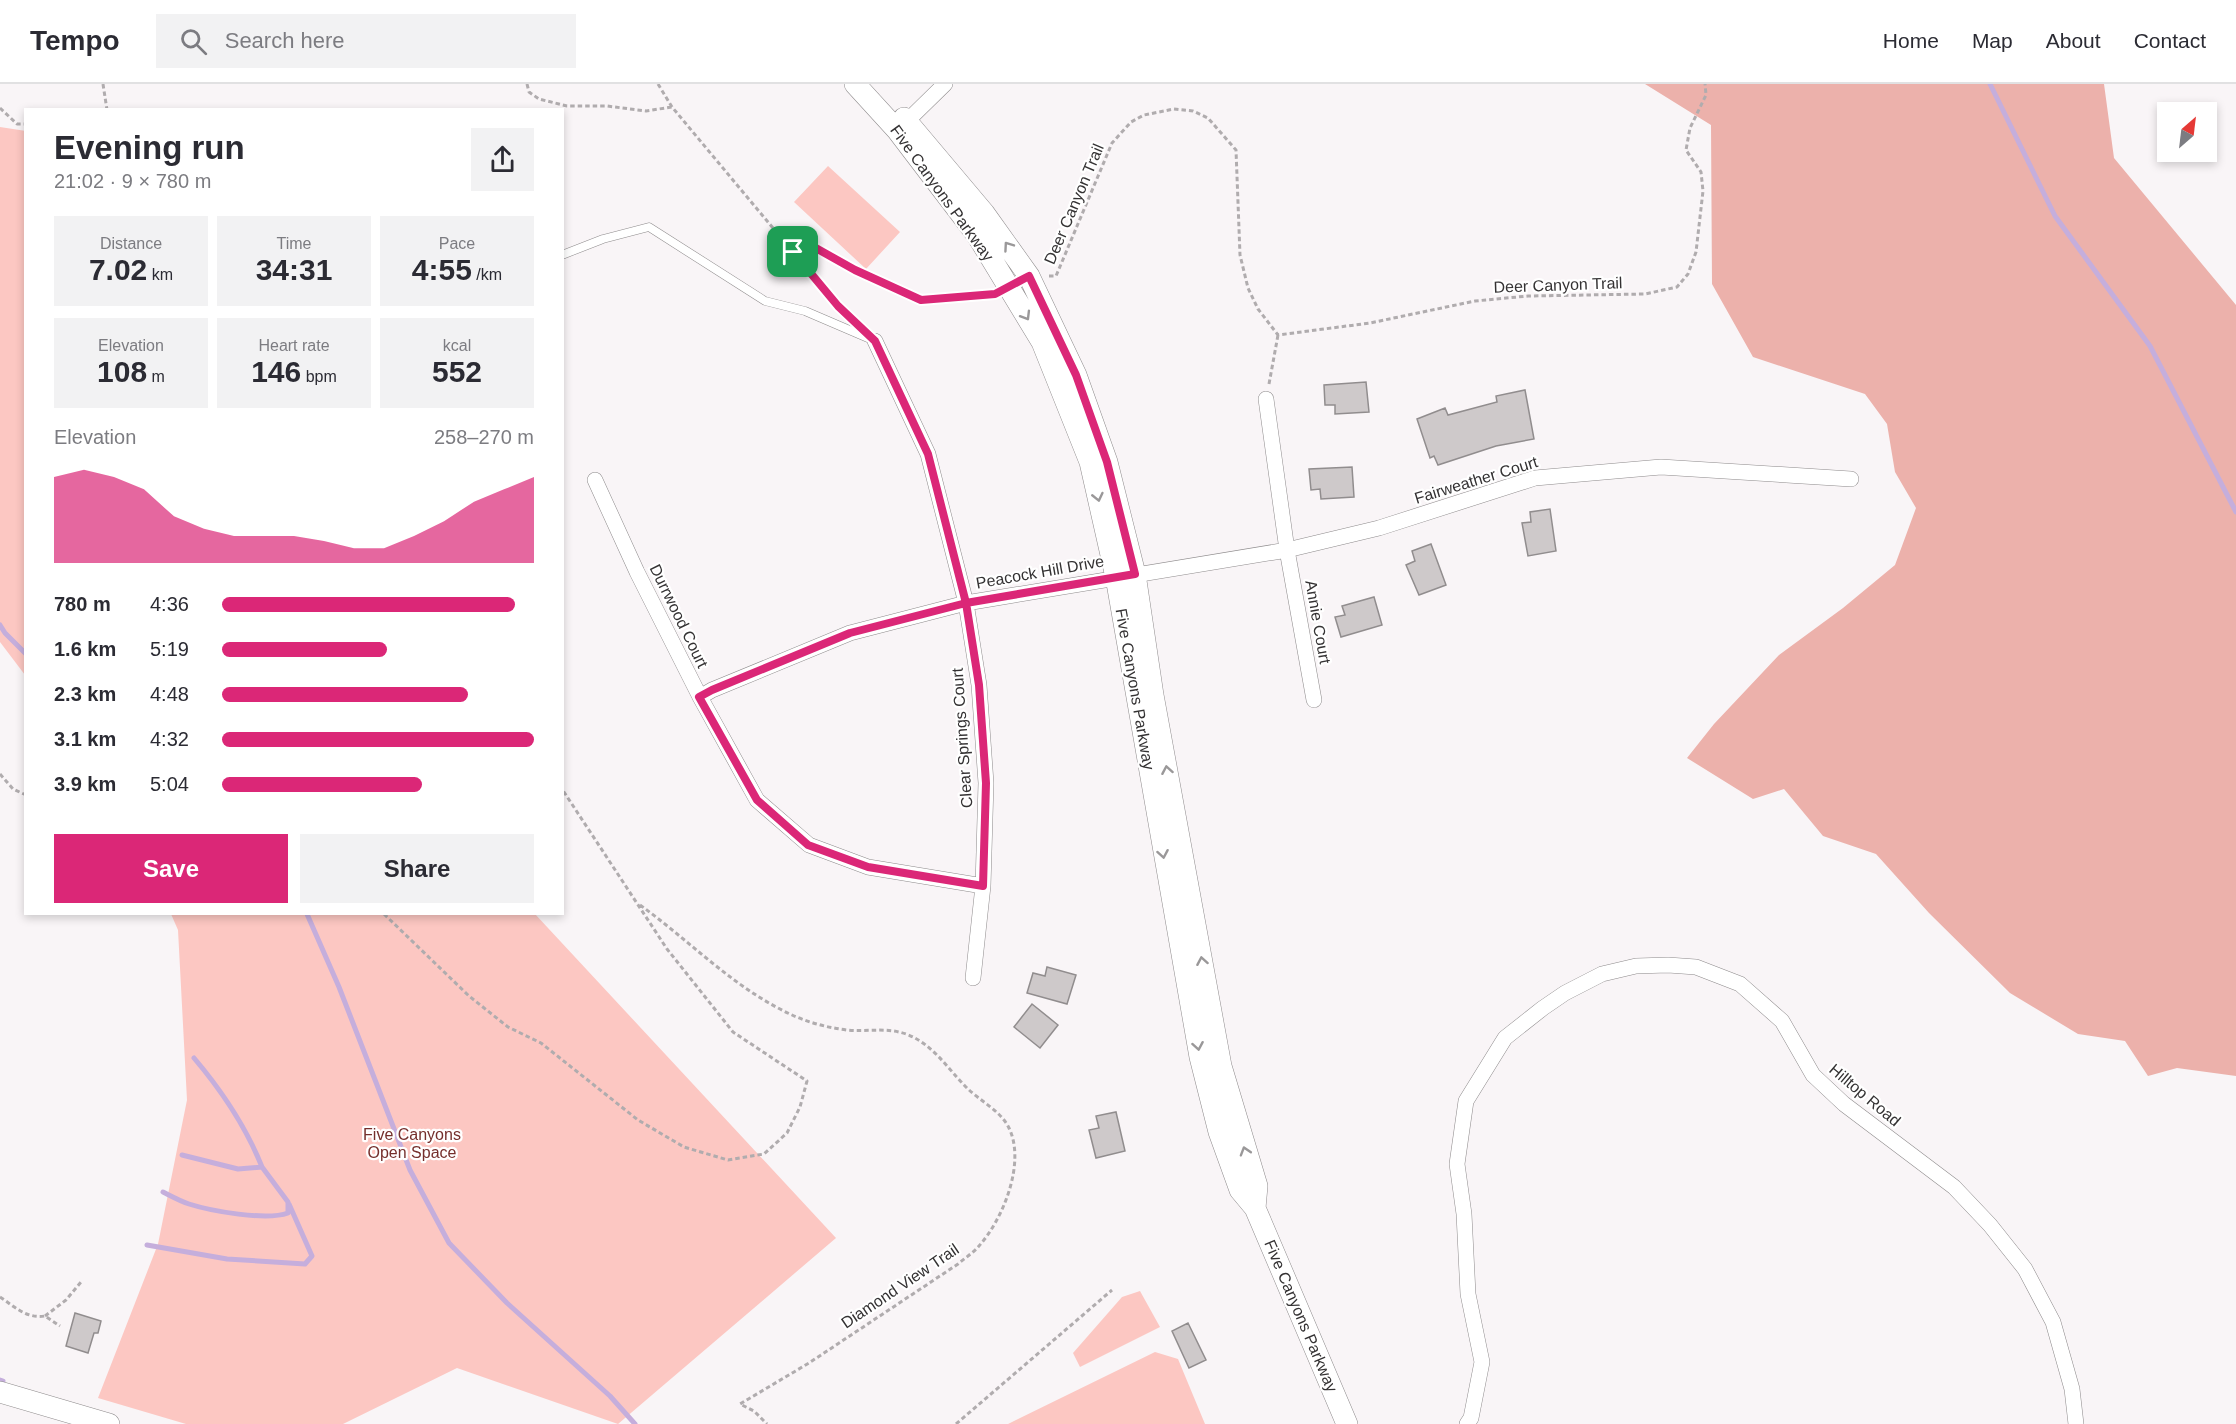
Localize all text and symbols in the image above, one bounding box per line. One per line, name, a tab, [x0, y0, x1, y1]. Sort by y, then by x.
search box	[156, 14, 576, 68]
text: Tempo	[30, 25, 120, 56]
icon: search	[177, 25, 210, 58]
text: Search here	[225, 28, 345, 53]
text: Home	[1883, 29, 1939, 52]
text: Map	[1972, 29, 2013, 52]
text: About	[2046, 29, 2101, 52]
text: Contact	[2134, 29, 2206, 52]
north arrow	[2157, 102, 2217, 162]
map controls	[2157, 102, 2217, 162]
street label: Five Canyons Parkway	[887, 122, 997, 264]
button: share	[471, 128, 534, 191]
text: Evening run	[54, 129, 245, 166]
street label: Deer Canyon Trail	[1041, 141, 1107, 267]
text: 21:02 · 9 × 780 m	[54, 170, 211, 192]
pin	[767, 226, 818, 277]
text: Distance	[100, 235, 162, 252]
text: Time	[277, 235, 311, 252]
text: Pace	[439, 235, 475, 252]
icon: arrive	[776, 235, 809, 268]
one-way arrow	[1004, 242, 1015, 253]
text: 7.02	[89, 253, 147, 286]
text: 34:31	[256, 253, 332, 286]
text: 4:55	[412, 253, 472, 286]
text: km	[147, 266, 173, 283]
text: /km	[472, 266, 502, 283]
street label: Deer Canyon Trail	[1493, 274, 1623, 296]
one-way arrow	[1019, 310, 1031, 320]
text: Elevation	[98, 337, 164, 354]
text: Heart rate	[258, 337, 330, 354]
text: kcal	[443, 337, 471, 354]
text: 108	[97, 355, 147, 388]
text: 146	[251, 355, 301, 388]
text: 552	[432, 355, 482, 388]
text: m	[147, 368, 165, 385]
text: bpm	[301, 368, 337, 385]
text: Elevation	[54, 426, 136, 448]
text: 258–270 m	[434, 426, 534, 448]
street label: Fairweather Court	[1412, 453, 1540, 507]
one-way arrow	[1091, 491, 1104, 501]
street label: Peacock Hill Drive	[975, 552, 1105, 592]
street label: Durrwood Court	[647, 562, 712, 671]
street label: Annie Court	[1302, 579, 1334, 666]
text: 780 m	[54, 593, 111, 615]
text: 4:36	[150, 593, 189, 615]
street label: Five Canyons Parkway	[1112, 607, 1158, 771]
text: 1.6 km	[54, 638, 116, 660]
text: 5:19	[150, 638, 189, 660]
street label: Clear Springs Court	[949, 667, 975, 809]
text: 2.3 km	[54, 683, 116, 705]
text: 4:48	[150, 683, 189, 705]
text: 3.1 km	[54, 728, 116, 750]
text: 4:32	[150, 728, 189, 750]
one-way arrow	[1161, 765, 1174, 775]
text: 3.9 km	[54, 773, 116, 795]
text: 5:04	[150, 773, 189, 795]
button: Save	[54, 834, 288, 903]
button: Share	[300, 834, 534, 903]
one-way arrow	[1157, 849, 1169, 858]
one-way arrow	[1196, 957, 1209, 967]
one-way arrow	[1191, 1040, 1204, 1050]
street label: Hilltop Road	[1826, 1060, 1904, 1130]
park label: Five Canyons Open Space	[363, 1126, 461, 1161]
one-way arrow	[1240, 1146, 1252, 1157]
street label: Five Canyons Parkway	[1261, 1237, 1341, 1395]
street label: Diamond View Trail	[838, 1240, 962, 1332]

